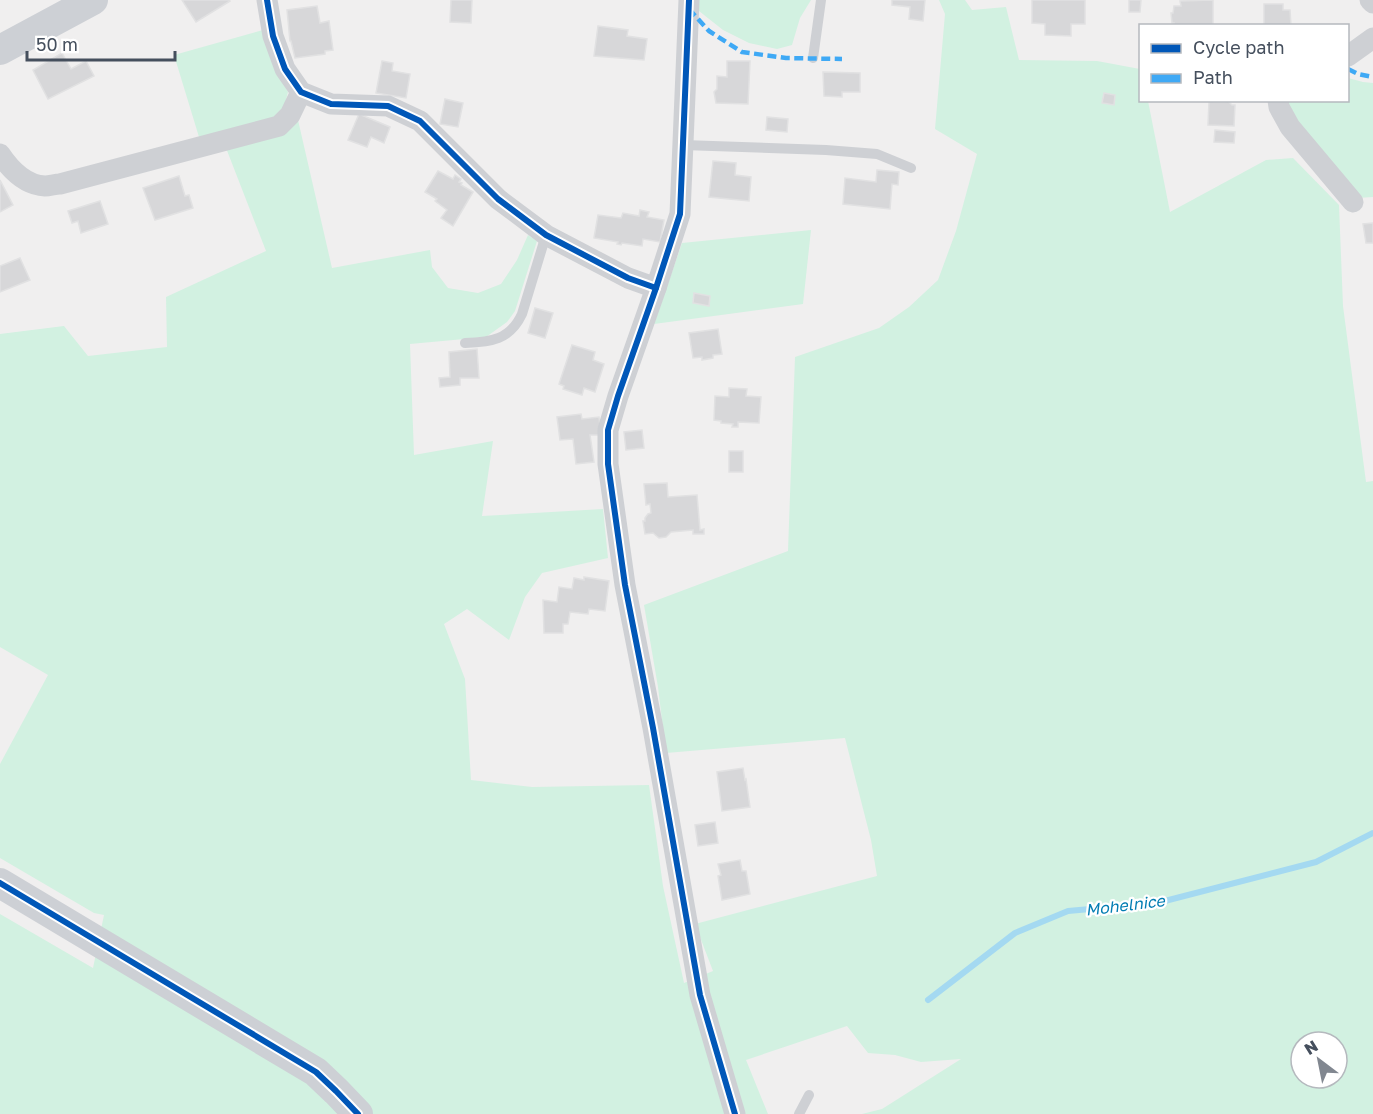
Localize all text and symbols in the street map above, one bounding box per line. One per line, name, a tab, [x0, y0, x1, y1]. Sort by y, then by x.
scale bar	[27, 24, 176, 62]
legend	[1139, 24, 1349, 102]
text: 50 m	[36, 33, 78, 55]
text: Cycle path	[1193, 36, 1285, 58]
text: Path	[1193, 66, 1233, 88]
water label: Mohelnice	[1084, 890, 1167, 920]
north arrow	[1289, 1030, 1349, 1090]
text: N	[1301, 1036, 1322, 1059]

